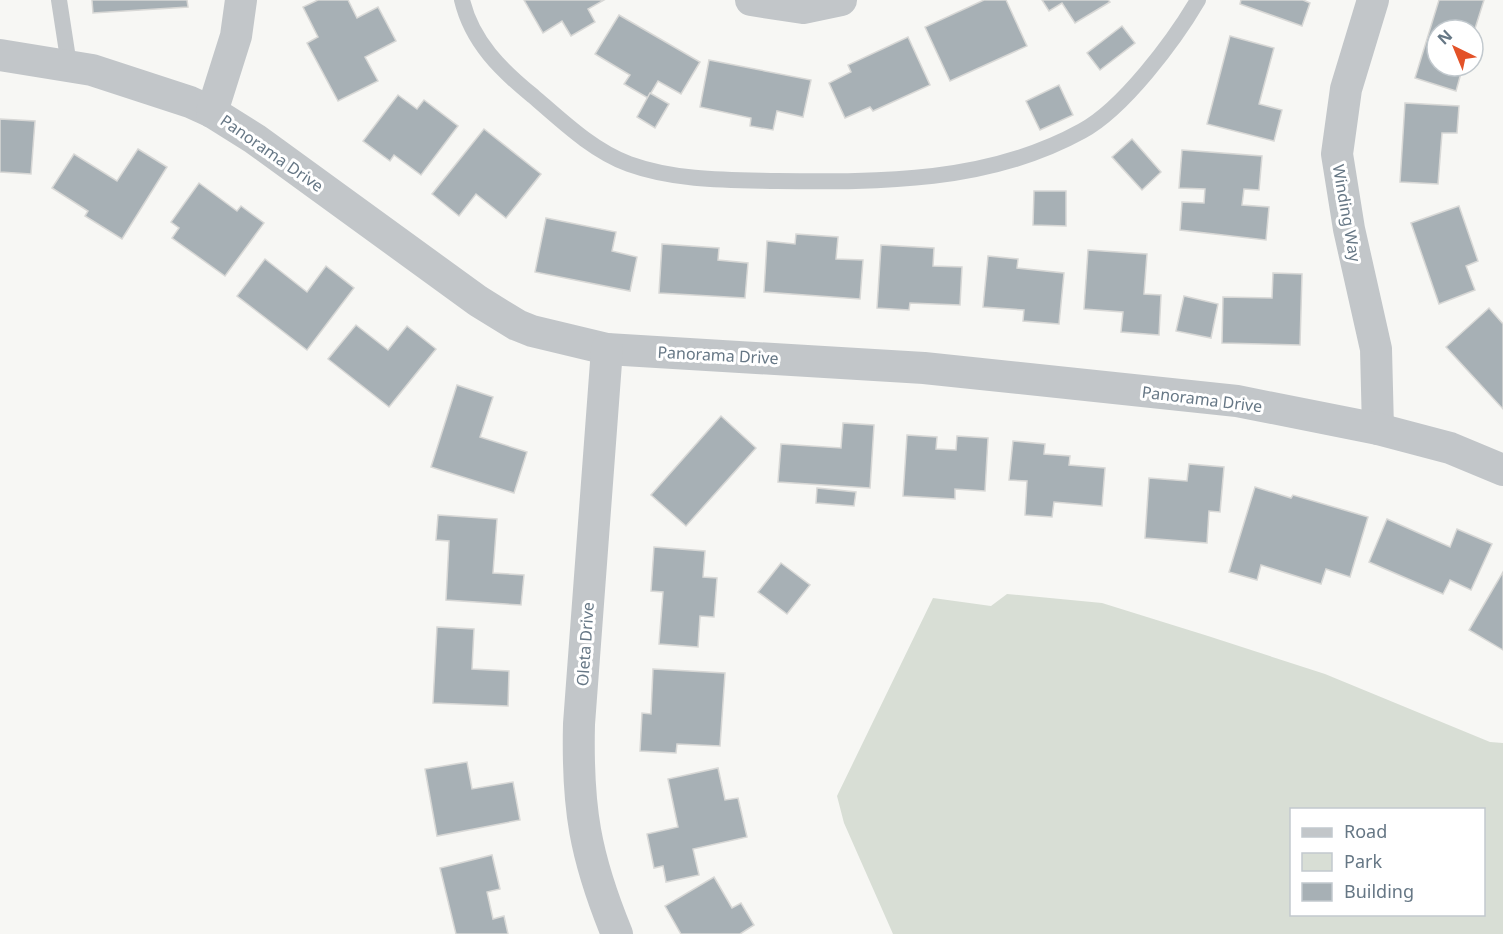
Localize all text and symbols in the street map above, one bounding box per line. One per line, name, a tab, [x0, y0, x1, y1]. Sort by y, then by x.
north arrow	[1425, 18, 1485, 78]
text: N	[1433, 25, 1457, 50]
street label: Panorama Drive	[216, 109, 328, 197]
street label: Winding Way	[1328, 163, 1367, 264]
street label: Panorama Drive	[657, 341, 779, 369]
street label: Panorama Drive	[1141, 381, 1263, 417]
street label: Oleta Drive	[571, 601, 599, 687]
legend	[1290, 808, 1485, 916]
text: Road	[1344, 819, 1387, 843]
text: Park	[1344, 849, 1382, 873]
text: Building	[1344, 879, 1414, 903]

